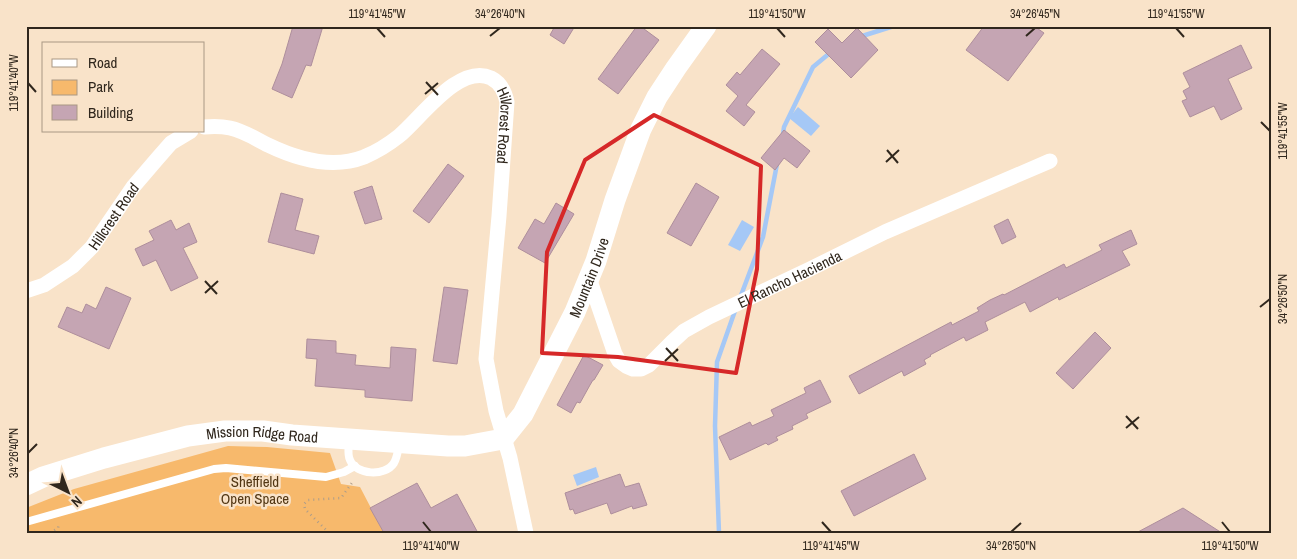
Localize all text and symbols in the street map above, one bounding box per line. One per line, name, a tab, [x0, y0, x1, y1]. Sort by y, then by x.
text: 119°41'45"W	[348, 6, 406, 22]
text: 34°26'40"N	[475, 6, 525, 22]
text: 119°41'50"W	[748, 6, 806, 22]
text: 34°26'45"N	[1010, 6, 1060, 22]
text: 119°41'55"W	[1147, 6, 1205, 22]
legend	[42, 42, 205, 132]
text: Road	[88, 52, 117, 73]
text: 119°41'40"W	[6, 54, 22, 112]
text: Park	[88, 76, 114, 97]
street label: Hillcrest Road	[492, 83, 517, 164]
text: Building	[88, 102, 133, 123]
text: 119°41'55"W	[1275, 102, 1291, 160]
street label: Hillcrest Road	[83, 178, 143, 254]
street label: Mountain Drive	[563, 235, 613, 320]
street label: El Rancho Hacienda	[734, 245, 845, 313]
text: 34°26'50"N	[1275, 274, 1291, 324]
street label: Mission Ridge Road	[205, 420, 319, 447]
text: 34°26'40"N	[6, 428, 22, 478]
north arrow	[42, 466, 92, 516]
park label: Sheffield Open Space	[221, 471, 289, 509]
text: N	[68, 492, 86, 511]
text: 119°41'40"W	[402, 538, 460, 554]
text: 119°41'45"W	[802, 538, 860, 554]
text: 34°26'50"N	[986, 538, 1036, 554]
text: 119°41'50"W	[1201, 538, 1259, 554]

